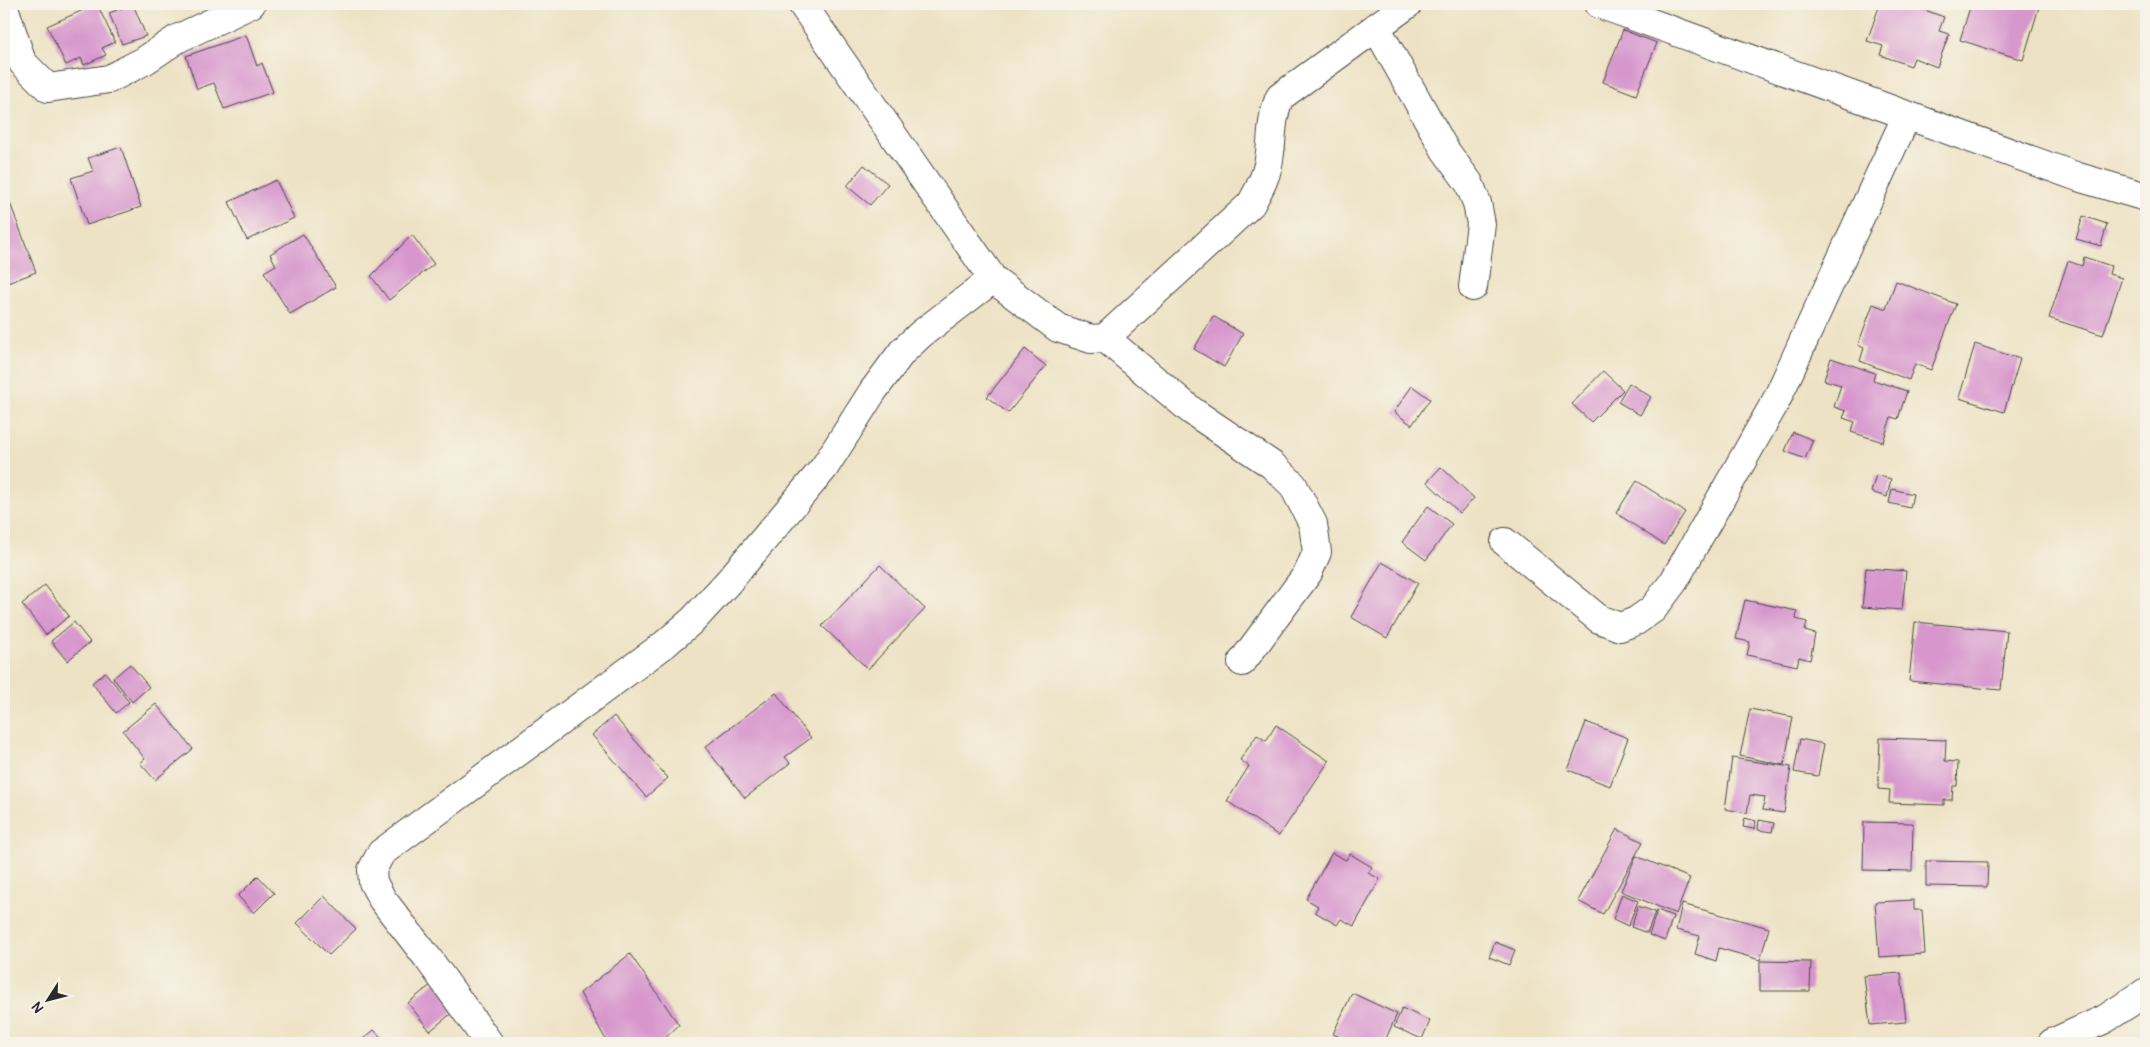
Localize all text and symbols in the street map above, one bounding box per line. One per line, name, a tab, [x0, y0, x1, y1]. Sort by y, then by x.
north arrow	[22, 974, 72, 1024]
text: N	[28, 999, 48, 1016]

